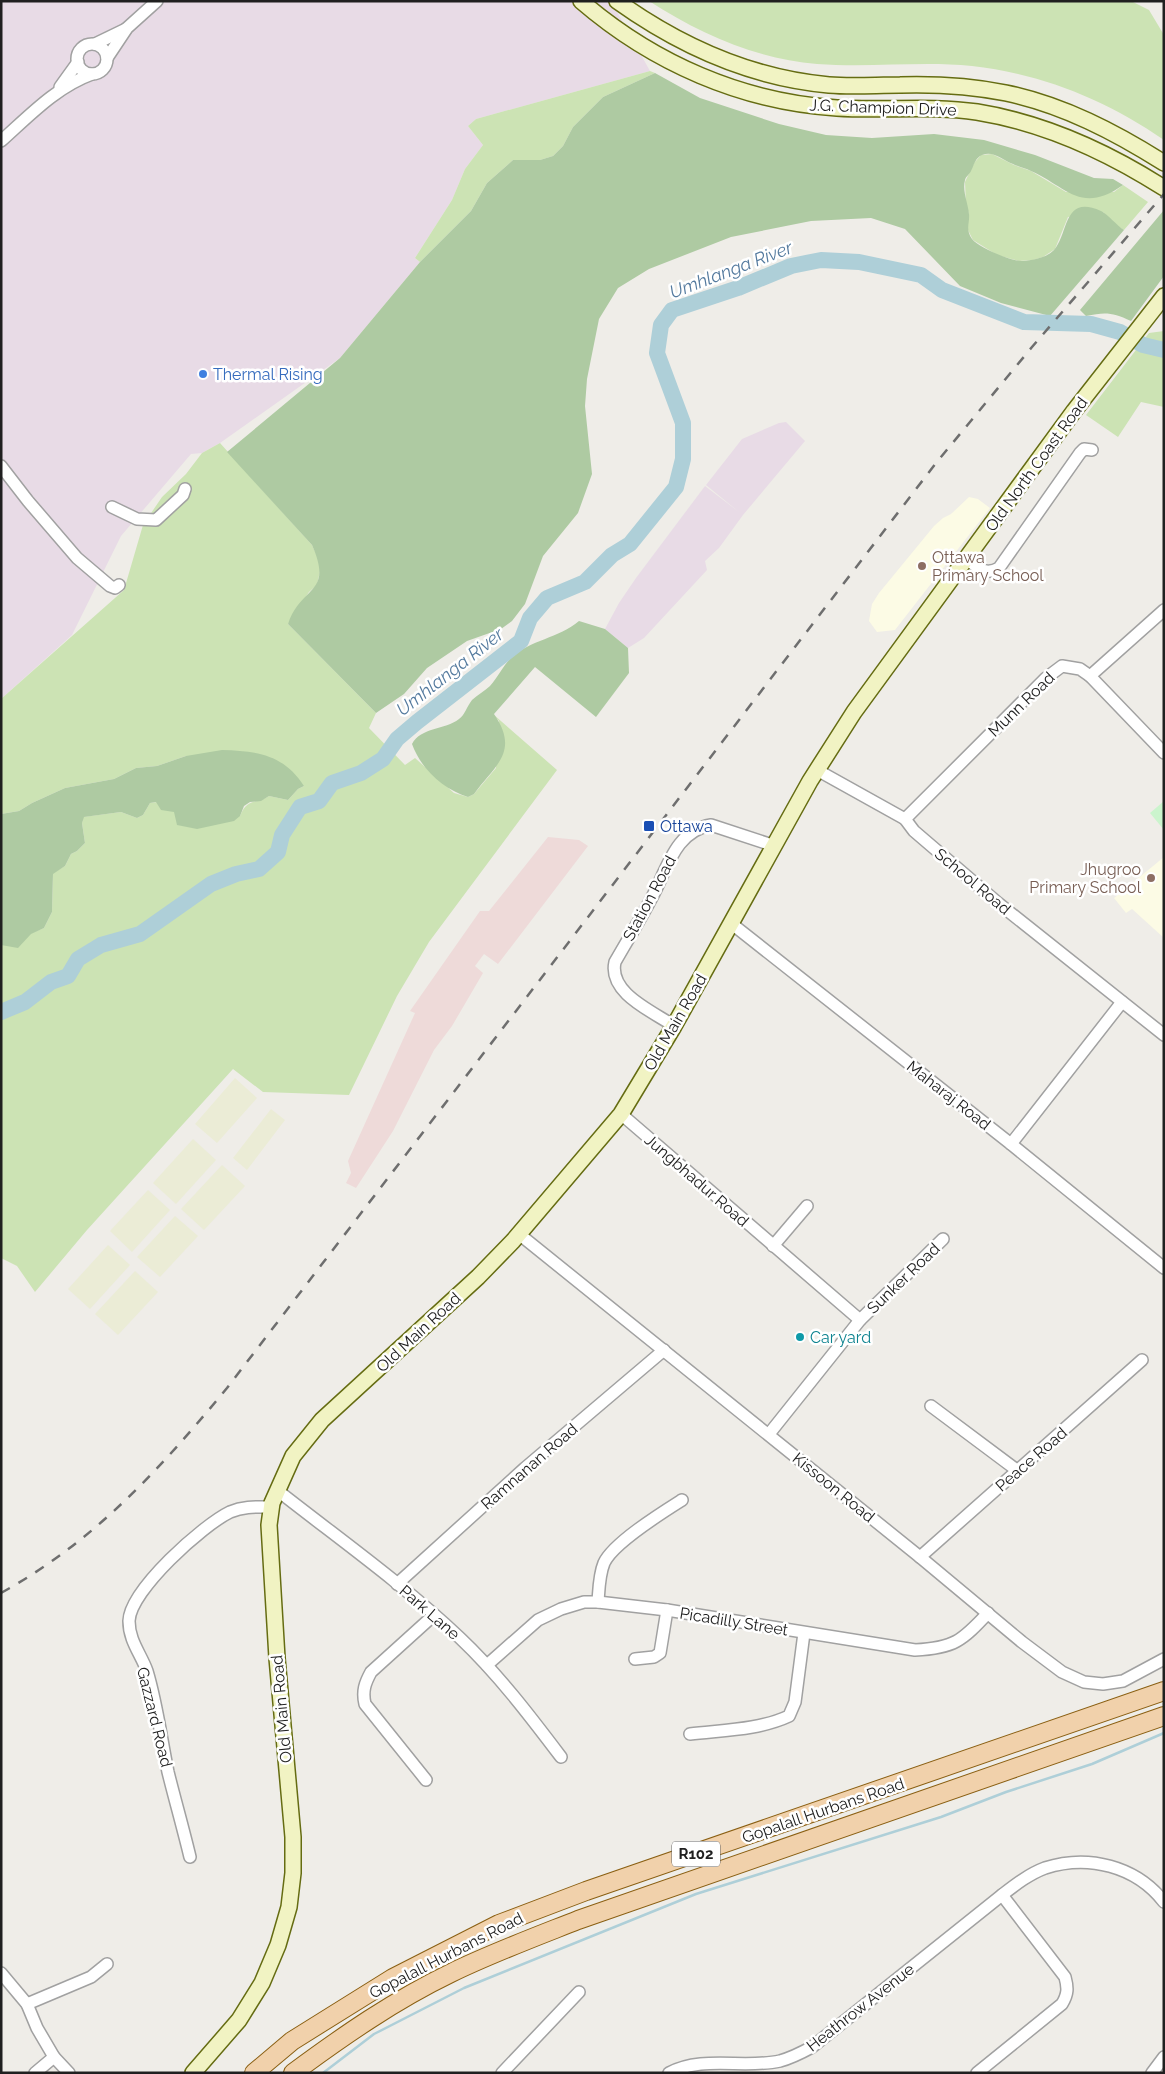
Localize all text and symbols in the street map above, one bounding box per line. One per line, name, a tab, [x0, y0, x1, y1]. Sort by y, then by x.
street label: J.G. Champion Drive	[809, 95, 957, 120]
water label: Umhlanga River	[666, 236, 796, 303]
place label: Thermal Rising	[213, 365, 323, 384]
marker: Thermal Rising	[197, 368, 209, 380]
street label: Old North Coast Road	[981, 393, 1092, 535]
place label: Ottawa Primary School	[932, 548, 1044, 585]
marker: Ottawa Primary School	[916, 560, 928, 572]
water label: Umhlanga River	[392, 623, 508, 720]
street label: Munn Road	[984, 668, 1058, 741]
place label: Ottawa	[660, 817, 713, 836]
marker: Ottawa	[642, 819, 656, 833]
street label: School Road	[931, 844, 1015, 919]
street label: Station Road	[619, 852, 680, 944]
place label: Jhugroo Primary School	[1029, 860, 1142, 897]
marker: Jhugroo Primary School	[1145, 872, 1157, 884]
street label: Old Main Road	[640, 971, 711, 1074]
street label: Maharaj Road	[903, 1057, 994, 1134]
street label: Jungbhadur Road	[641, 1130, 753, 1231]
street label: Sunker Road	[863, 1239, 944, 1318]
street label: Old Main Road	[372, 1288, 464, 1376]
place label: Car yard	[810, 1328, 871, 1347]
marker: Car yard	[794, 1331, 806, 1343]
street label: Ramnanan Road	[477, 1419, 581, 1513]
street label: Peace Road	[992, 1423, 1071, 1496]
street label: Kissoon Road	[789, 1449, 879, 1526]
street label: Park Lane	[396, 1581, 464, 1644]
street label: Picadilly Street	[678, 1604, 790, 1640]
street label: Old Main Road	[267, 1654, 296, 1764]
street label: Gazzard Road	[133, 1665, 176, 1769]
street label: Gopalall Hurbans Road	[740, 1774, 907, 1847]
road number: R102	[672, 1842, 720, 1866]
street label: Gopalall Hurbans Road	[366, 1908, 526, 2002]
street label: Heathrow Avenue	[803, 1959, 918, 2055]

